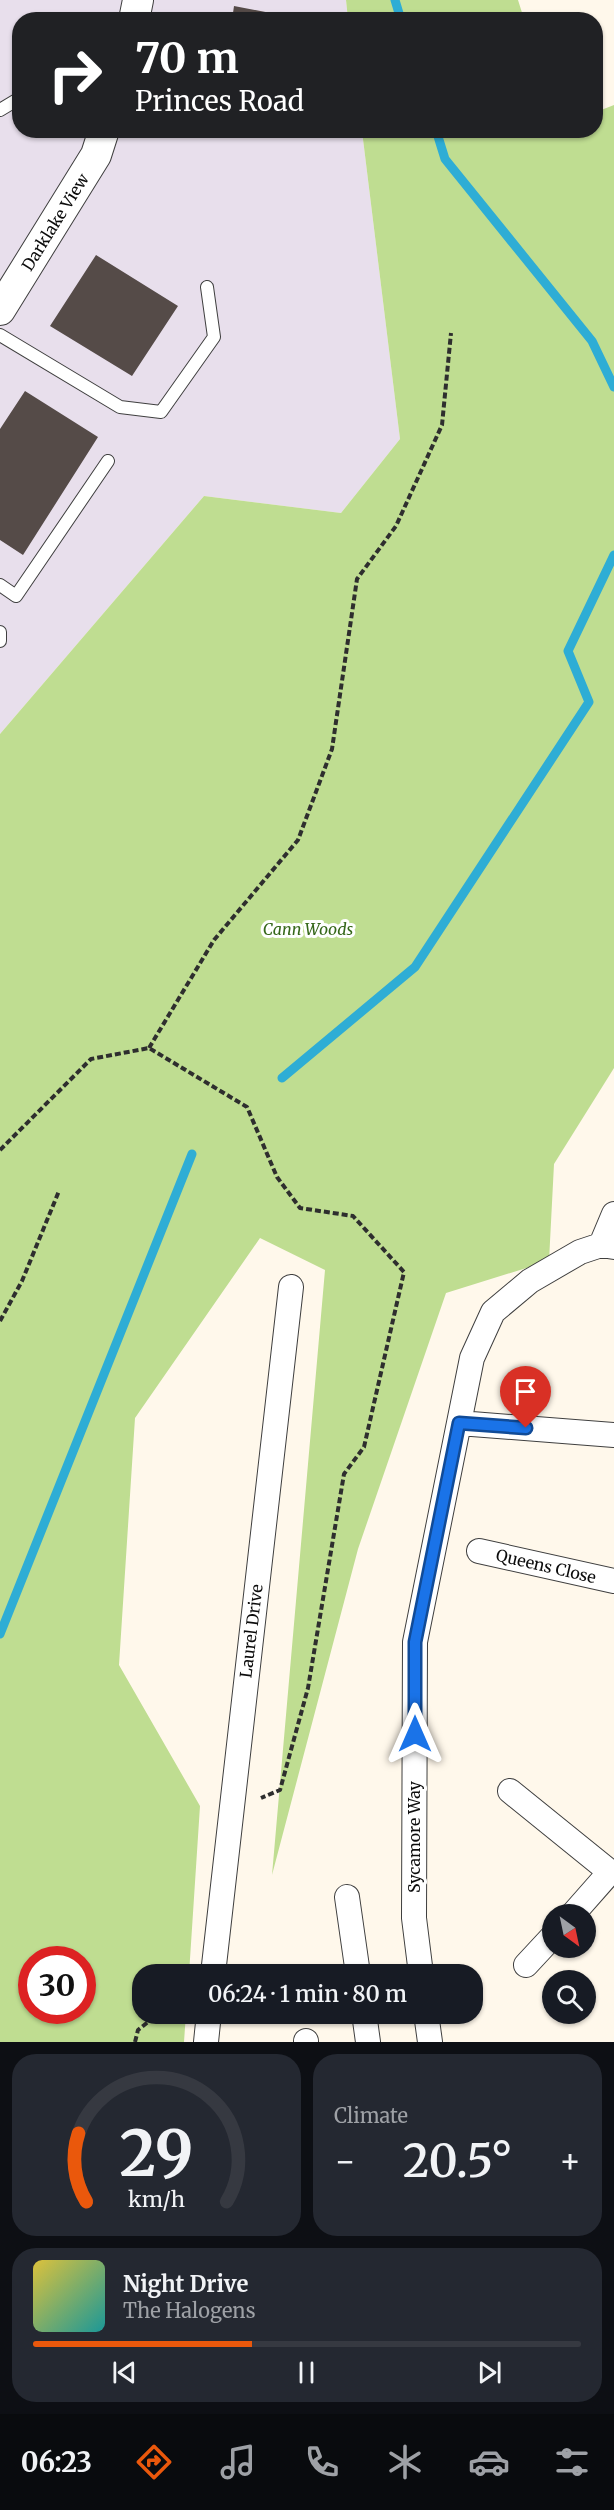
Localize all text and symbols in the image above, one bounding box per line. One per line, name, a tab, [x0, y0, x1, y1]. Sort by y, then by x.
text: 70 m	[135, 32, 239, 84]
icon: right	[36, 36, 114, 114]
text: Princes Road	[135, 84, 304, 118]
street label: Darklake View	[17, 169, 93, 274]
park label: Cann Woods	[263, 919, 354, 939]
pin	[500, 1366, 551, 1428]
icon: arrive	[509, 1375, 542, 1408]
street label: Queens Close	[494, 1545, 598, 1587]
street label: Laurel Drive	[235, 1583, 267, 1679]
position arrow	[383, 1702, 447, 1766]
street label: Sycamore Way	[404, 1780, 424, 1893]
north arrow	[542, 1904, 596, 1958]
map controls	[542, 1904, 596, 2024]
speed limit sign: 30	[18, 1946, 96, 2024]
button: search	[542, 1970, 596, 2024]
text: 06:24 · 1 min · 80 m	[208, 1980, 407, 2008]
text: Climate	[334, 2103, 408, 2128]
text: 29	[119, 2115, 194, 2193]
text: 20.5°	[403, 2133, 512, 2189]
text: −	[334, 2141, 356, 2182]
text: +	[559, 2141, 581, 2182]
text: km/h	[128, 2186, 185, 2213]
text: Night Drive	[123, 2270, 248, 2298]
text: The Halogens	[123, 2298, 255, 2323]
icon: previous	[108, 2356, 141, 2389]
icon: pause	[290, 2356, 323, 2389]
icon: next	[473, 2356, 506, 2389]
icon: directions	[133, 2441, 175, 2483]
icon: music	[217, 2441, 259, 2483]
icon: phone	[301, 2441, 343, 2483]
icon: climate	[384, 2441, 426, 2483]
icon: car	[468, 2441, 510, 2483]
icon: filters	[551, 2441, 593, 2483]
text: 06:23	[21, 2445, 92, 2479]

